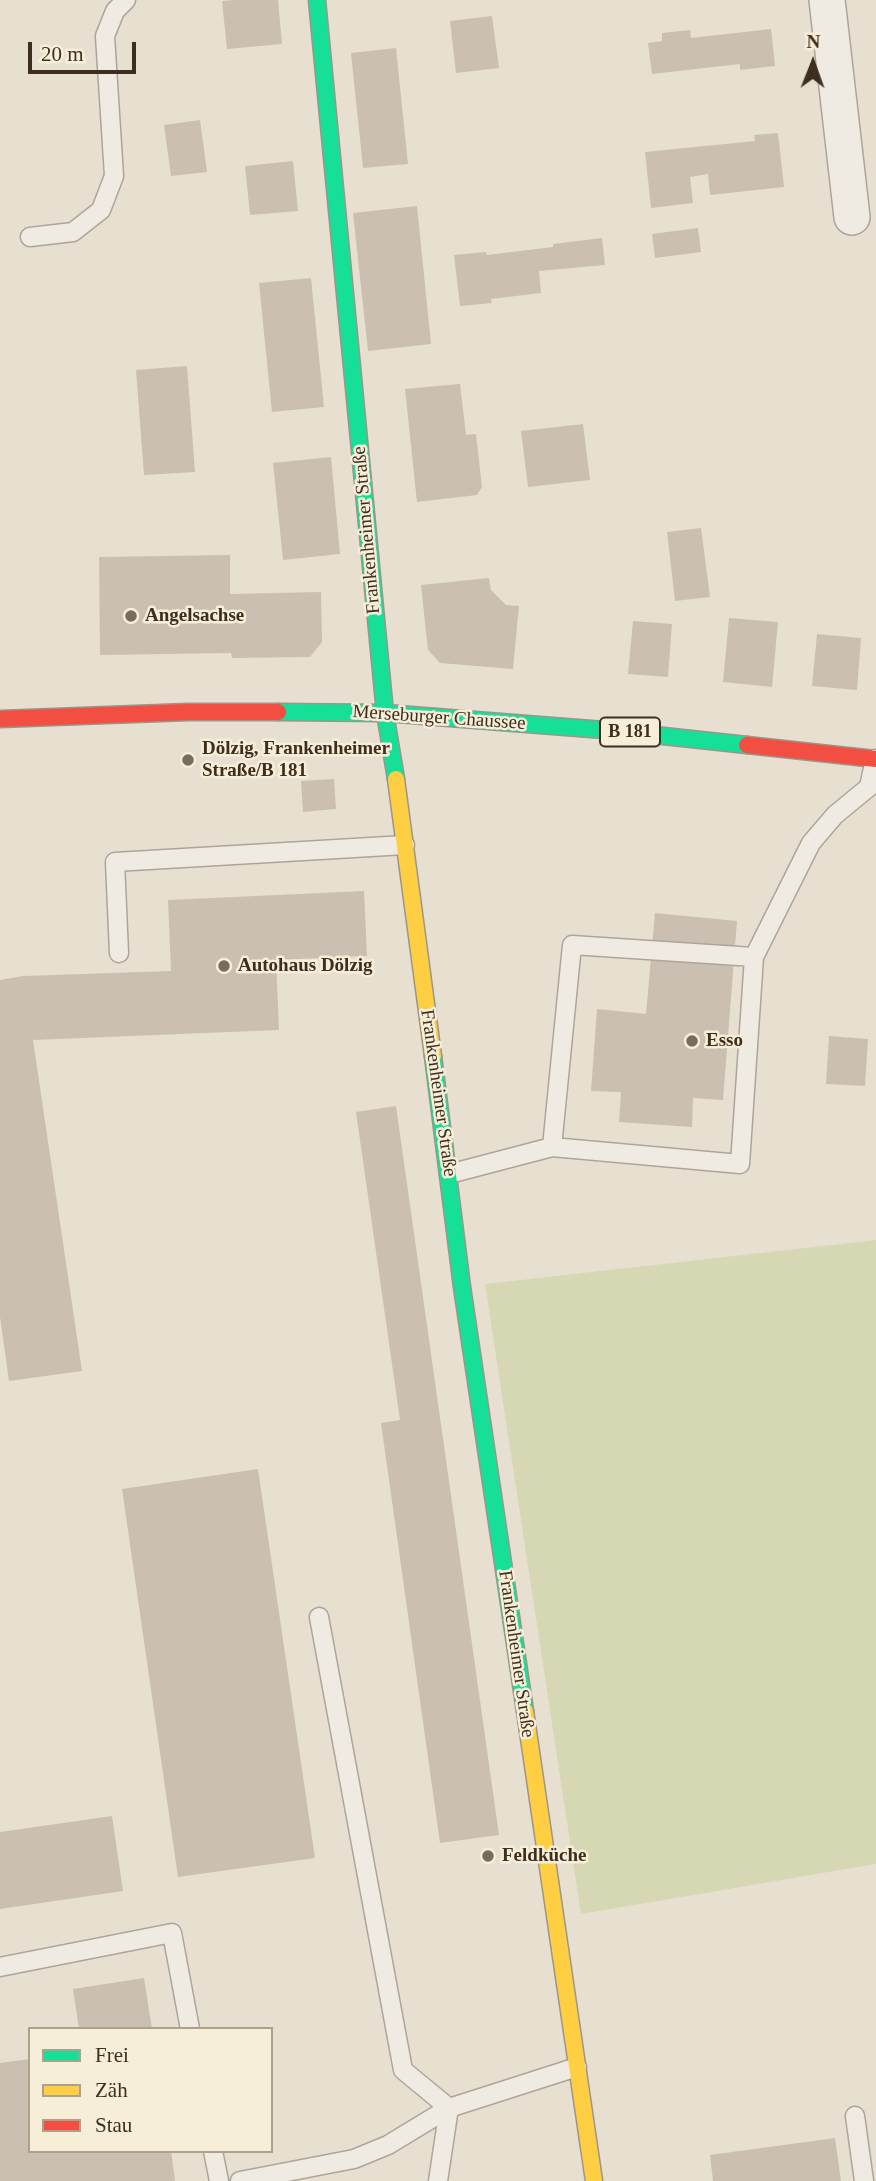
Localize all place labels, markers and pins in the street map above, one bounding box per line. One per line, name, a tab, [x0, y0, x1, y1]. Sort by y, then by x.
place label: Angelsachse	[145, 605, 244, 627]
marker: Angelsachse	[123, 608, 139, 624]
place label: Dölzig, Frankenheimer Straße/B 181	[202, 738, 390, 782]
marker: Dölzig, Frankenheimer Straße/B 181	[180, 752, 196, 768]
place label: Autohaus Dölzig	[238, 955, 373, 977]
marker: Autohaus Dölzig	[216, 958, 232, 974]
place label: Esso	[706, 1030, 743, 1052]
marker: Esso	[684, 1033, 700, 1049]
place label: Feldküche	[502, 1845, 586, 1867]
marker: Feldküche	[480, 1848, 496, 1864]

